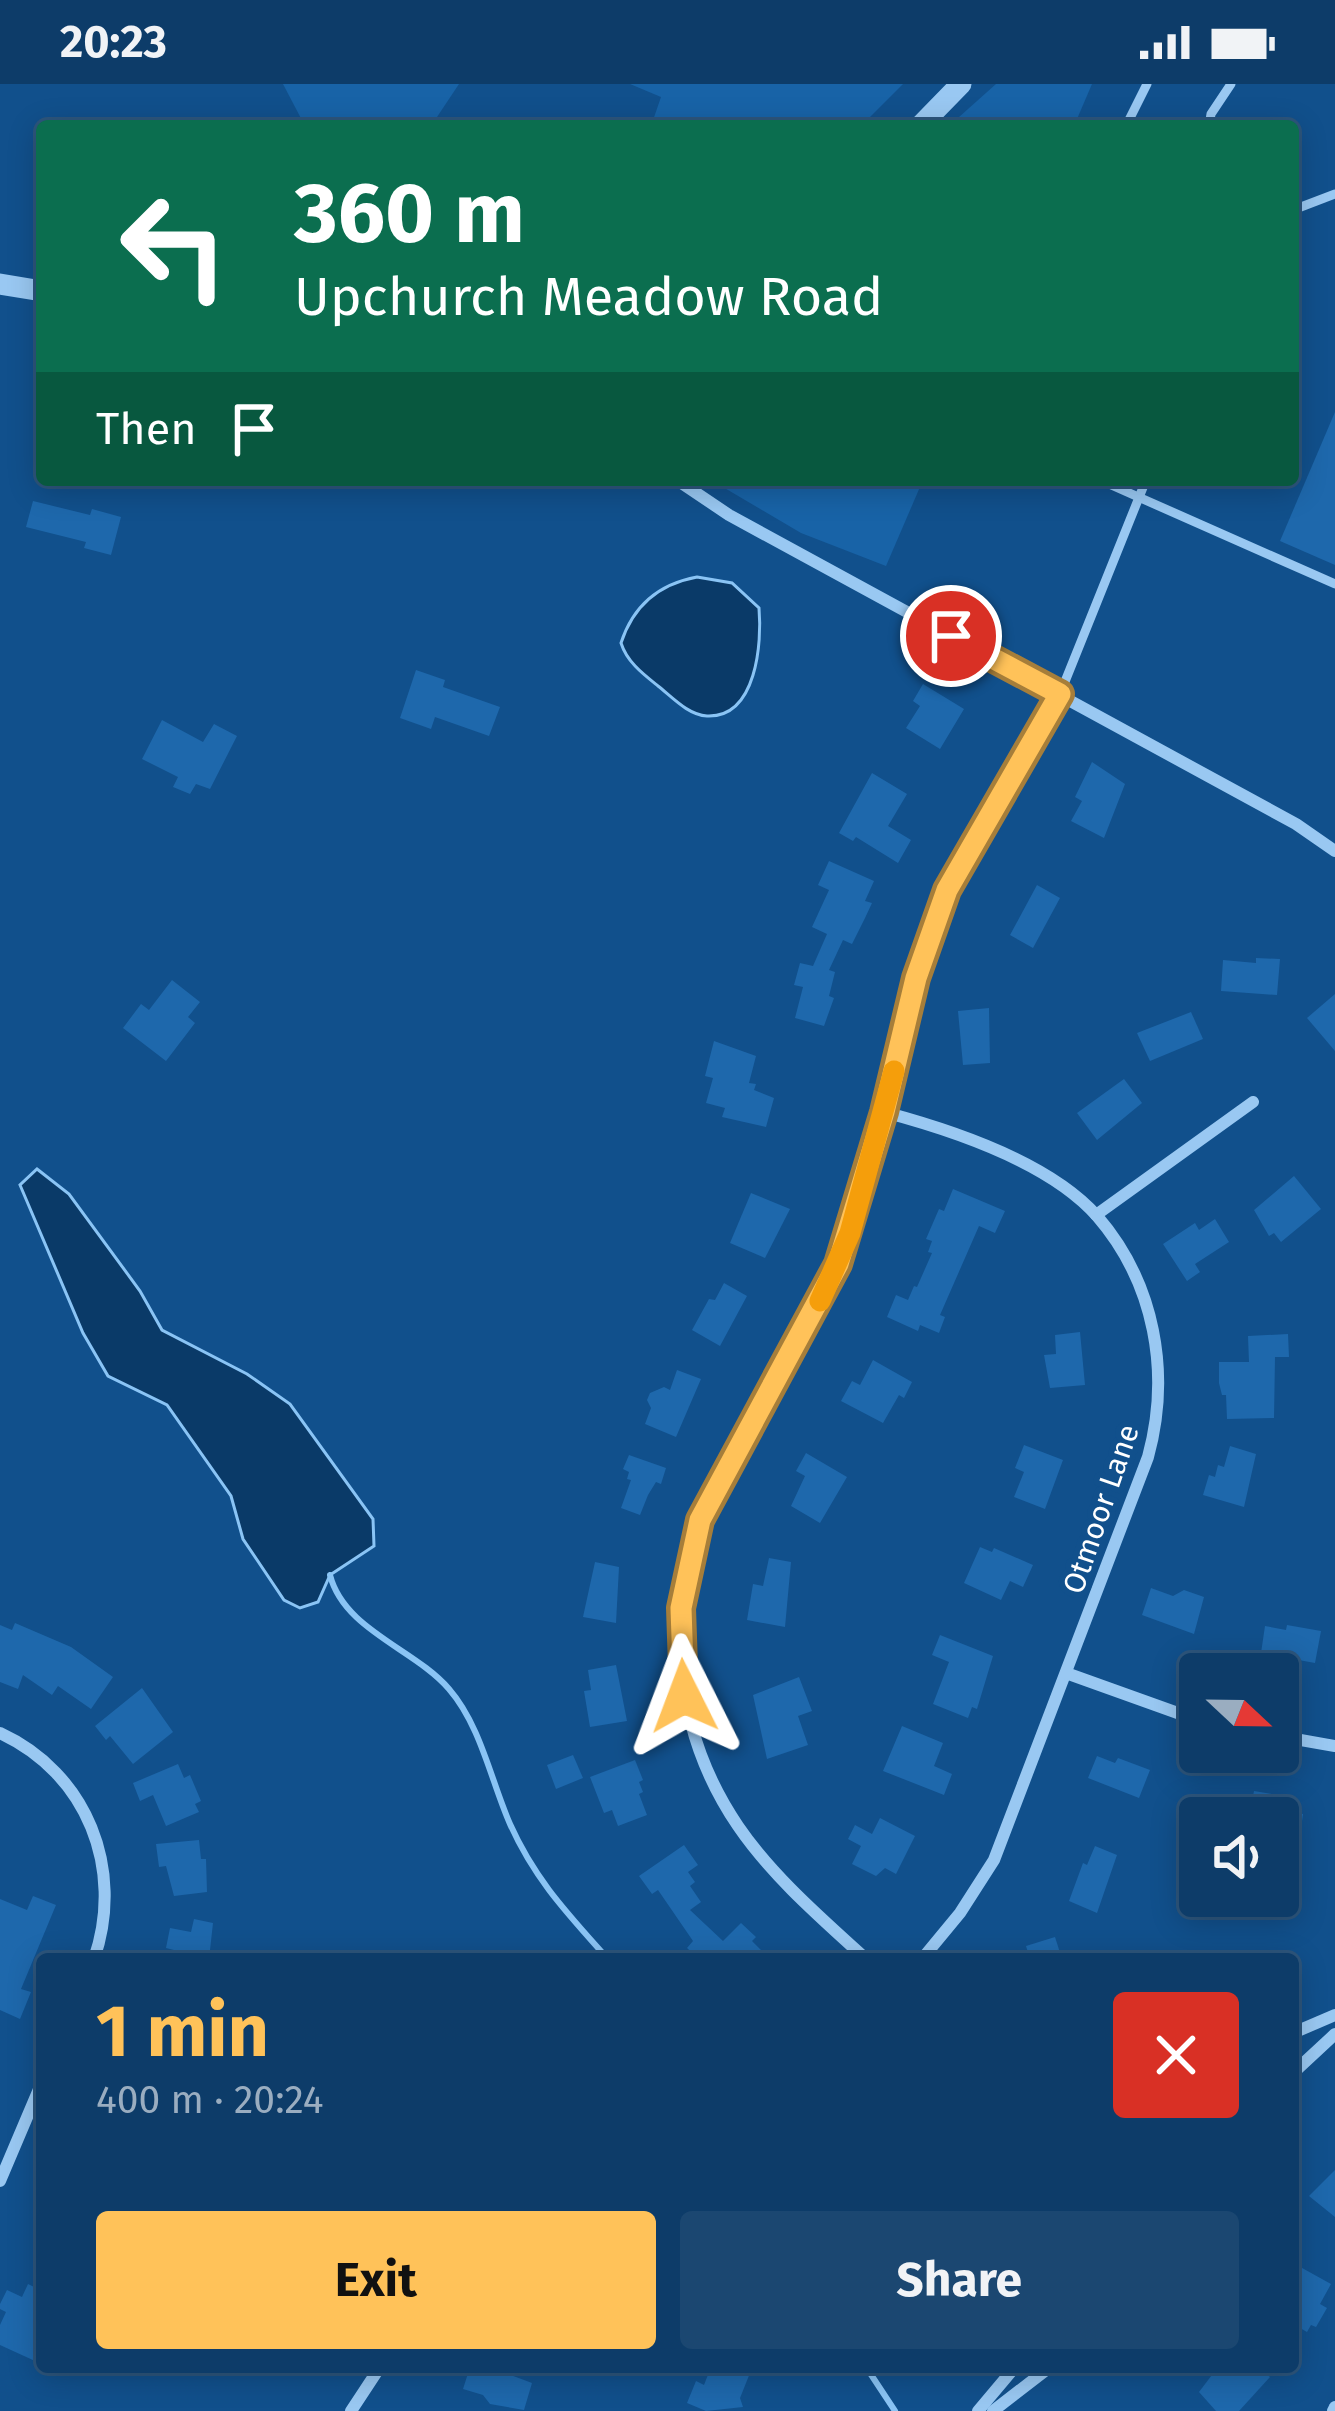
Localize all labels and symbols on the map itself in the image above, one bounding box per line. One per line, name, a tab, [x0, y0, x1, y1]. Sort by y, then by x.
pin	[900, 585, 1002, 687]
street label: Otmoor Lane	[1055, 1420, 1147, 1598]
position arrow	[621, 1633, 747, 1759]
north arrow	[1179, 1653, 1299, 1773]

